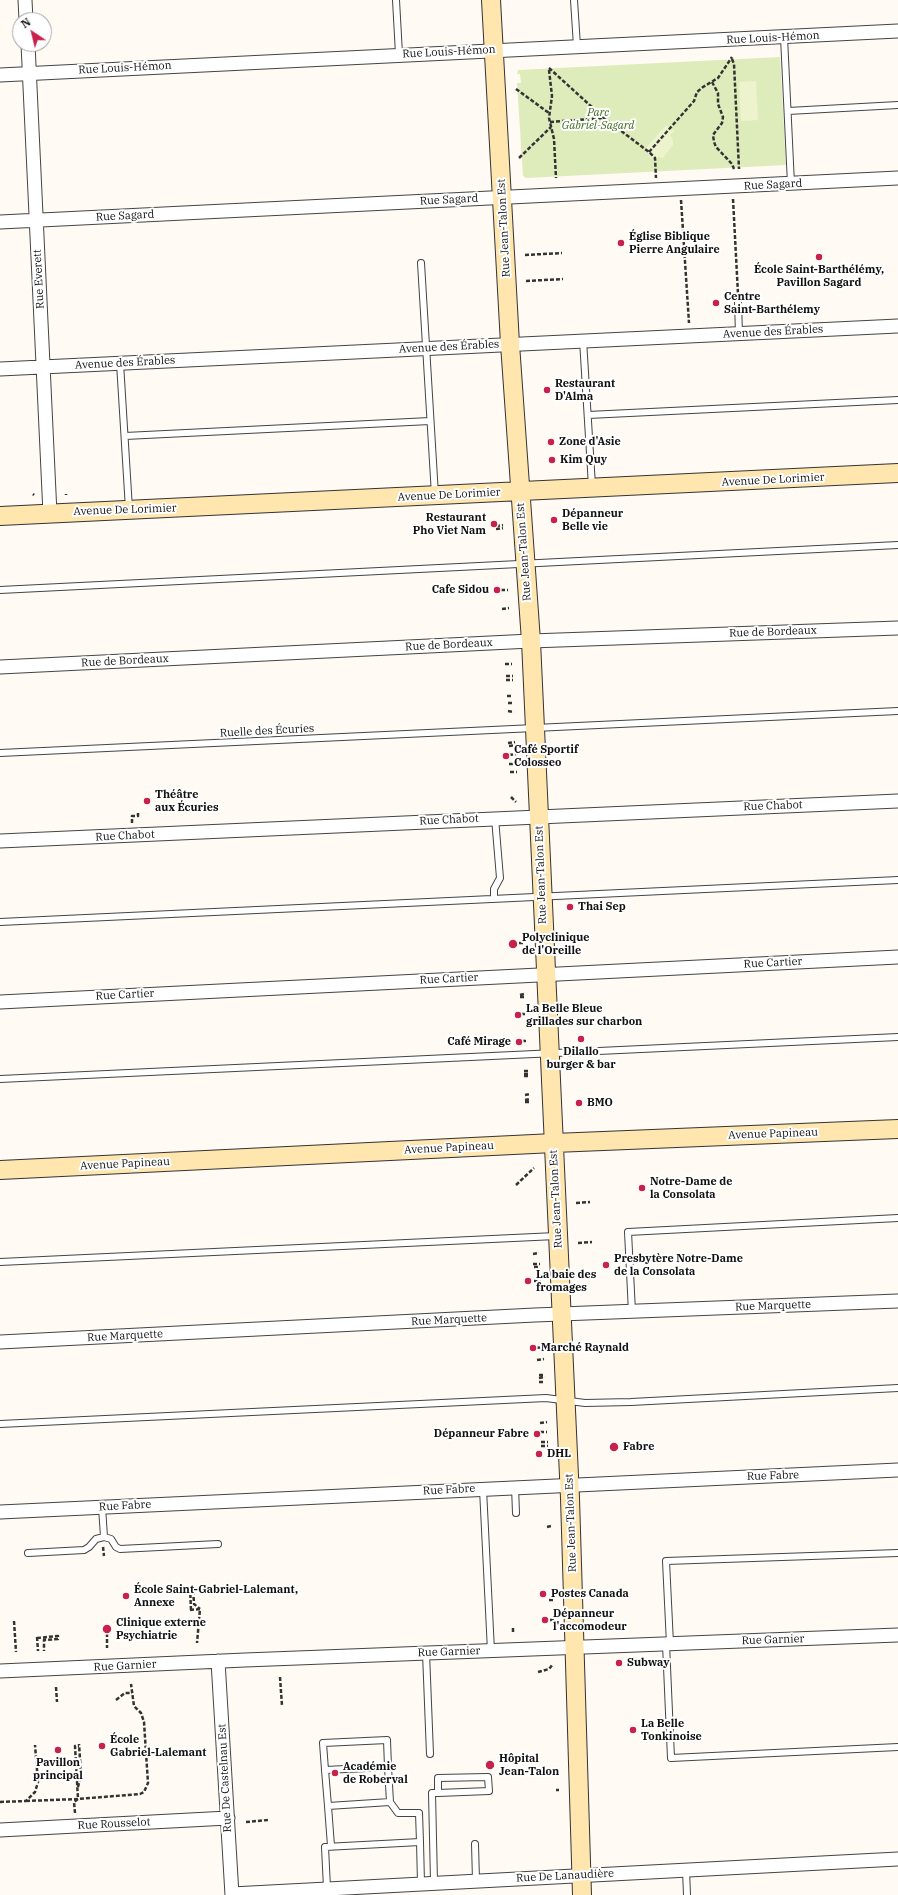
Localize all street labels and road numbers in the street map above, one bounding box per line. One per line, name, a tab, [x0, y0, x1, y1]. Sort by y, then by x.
street label: Rue Louis-Hémon	[726, 29, 820, 47]
street label: Rue Louis-Hémon	[402, 43, 496, 61]
street label: Rue Louis-Hémon	[78, 59, 172, 77]
street label: Rue Sagard	[743, 177, 803, 193]
street label: Rue Jean-Talon Est	[495, 179, 513, 277]
street label: Rue Sagard	[419, 192, 479, 208]
street label: Rue Sagard	[95, 208, 155, 224]
street label: Rue Everett	[31, 249, 47, 309]
street label: Avenue des Érables	[722, 323, 824, 341]
street label: Avenue des Érables	[398, 338, 500, 356]
street label: Avenue des Érables	[74, 354, 176, 372]
street label: Avenue De Lorimier	[721, 471, 825, 489]
street label: Avenue De Lorimier	[397, 486, 501, 504]
street label: Avenue De Lorimier	[73, 502, 177, 518]
street label: Rue Jean-Talon Est	[514, 502, 534, 602]
street label: Rue de Bordeaux	[729, 624, 817, 640]
street label: Rue de Bordeaux	[405, 636, 493, 654]
street label: Rue de Bordeaux	[81, 652, 169, 670]
street label: Ruelle des Écuries	[219, 722, 315, 740]
street label: Rue Chabot	[743, 798, 803, 814]
street label: Rue Chabot	[419, 812, 479, 828]
street label: Rue Jean-Talon Est	[533, 826, 549, 924]
street label: Rue Chabot	[95, 828, 155, 844]
street label: Rue Cartier	[743, 955, 803, 971]
street label: Rue Cartier	[419, 971, 479, 987]
street label: Rue Cartier	[95, 987, 155, 1003]
street label: Avenue Papineau	[728, 1126, 818, 1142]
street label: Avenue Papineau	[404, 1139, 494, 1157]
street label: Rue Jean-Talon Est	[547, 1150, 565, 1248]
street label: Avenue Papineau	[80, 1155, 170, 1173]
street label: Rue Marquette	[735, 1298, 811, 1314]
street label: Rue Marquette	[411, 1311, 487, 1329]
street label: Rue Marquette	[87, 1327, 163, 1345]
street label: Rue Fabre	[747, 1468, 799, 1484]
street label: Rue Jean-Talon Est	[563, 1474, 579, 1572]
street label: Rue Fabre	[423, 1482, 475, 1498]
street label: Rue Fabre	[99, 1498, 151, 1514]
street label: Rue Garnier	[741, 1632, 805, 1648]
street label: Rue Garnier	[417, 1644, 481, 1660]
street label: Rue Garnier	[93, 1658, 157, 1674]
street label: Rue De Castelnau Est	[216, 1723, 234, 1833]
street label: Rue Rousselot	[77, 1816, 151, 1832]
street label: Rue De Lanaudière	[516, 1867, 614, 1885]

